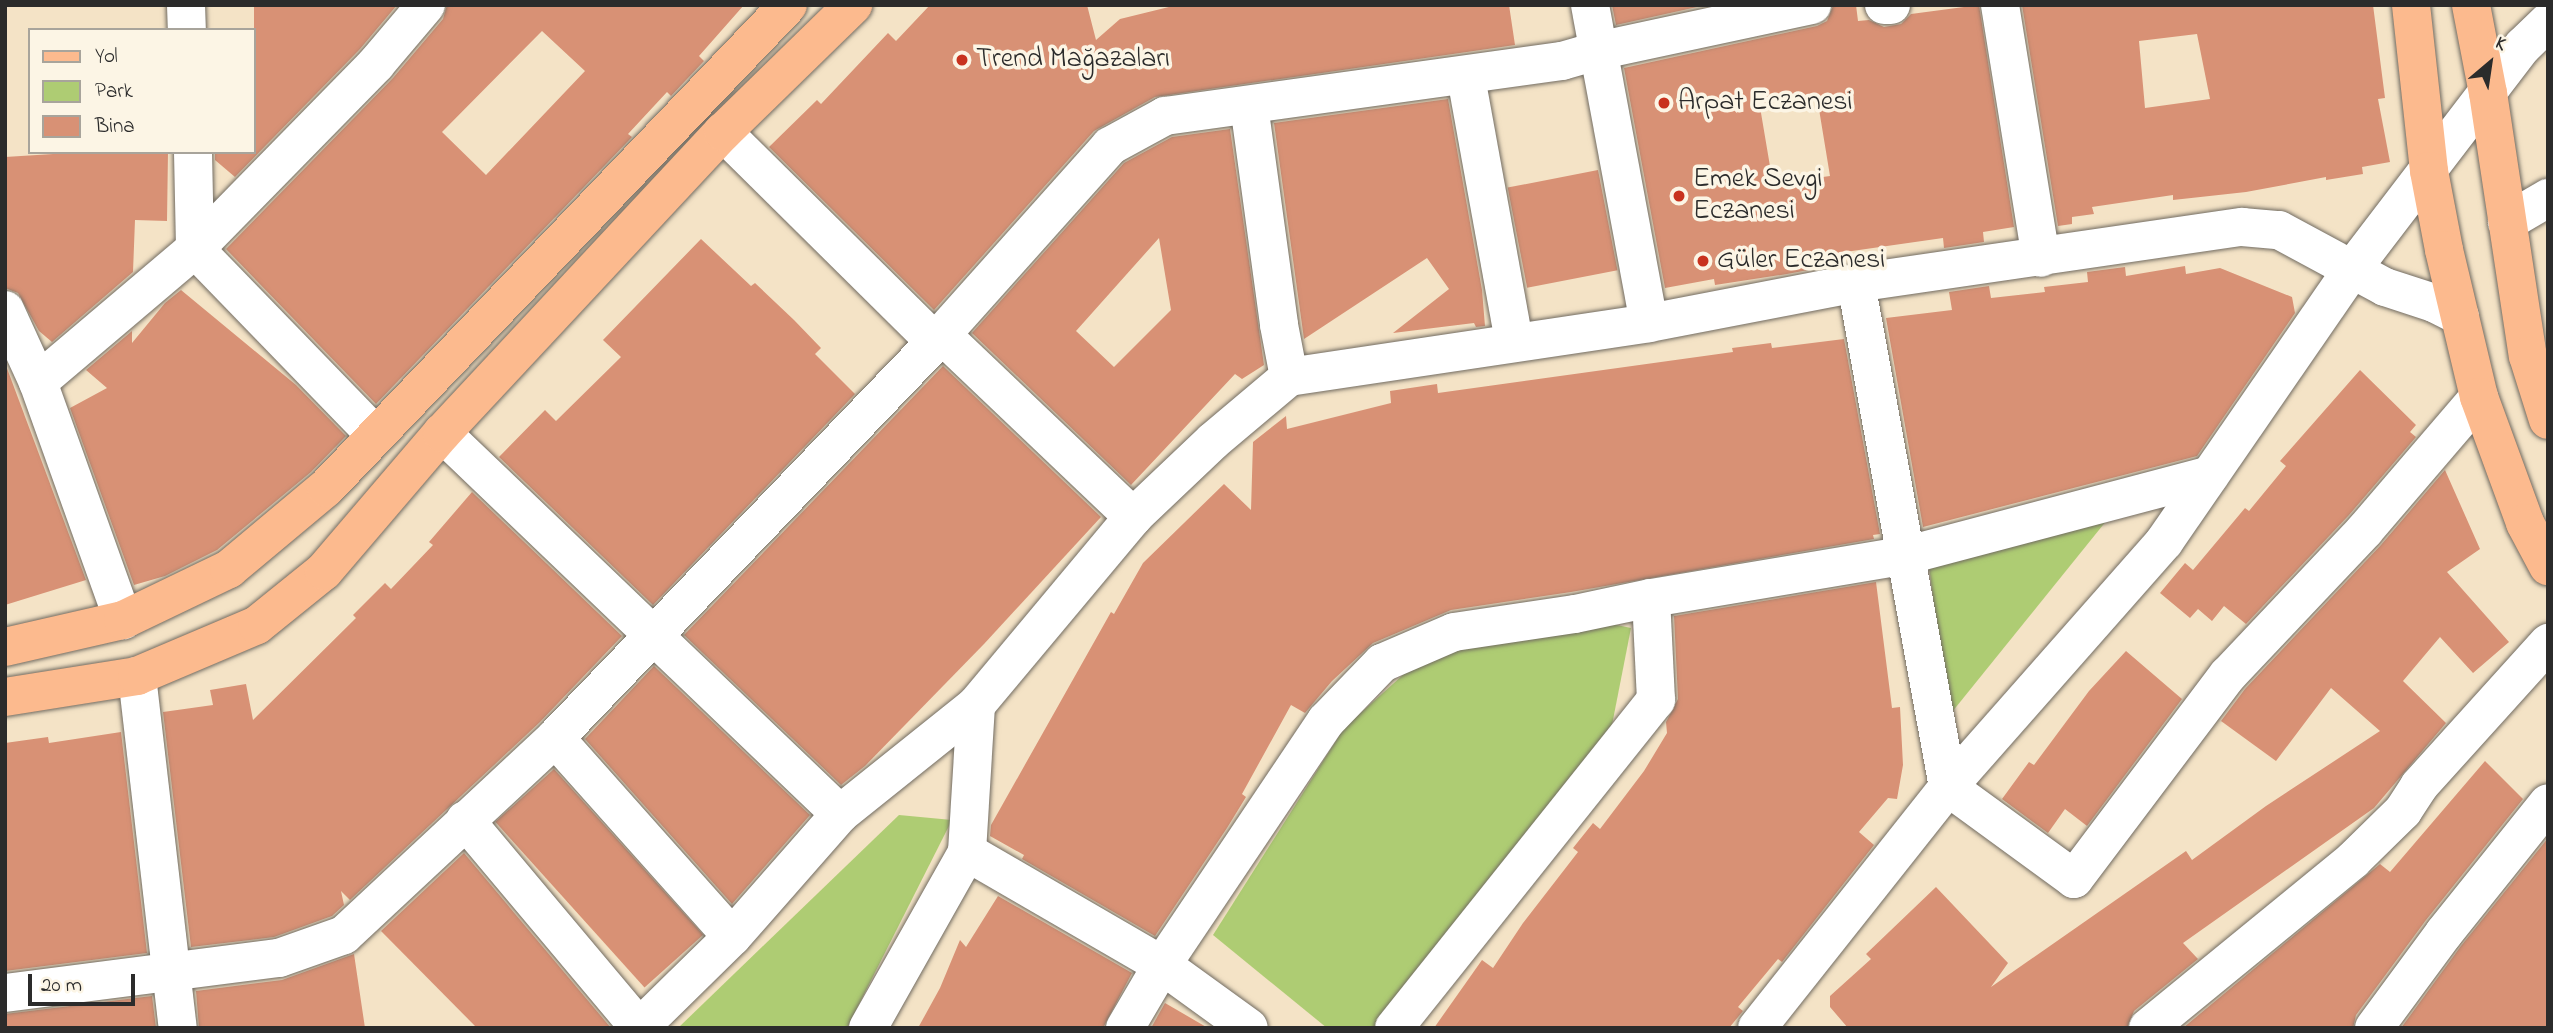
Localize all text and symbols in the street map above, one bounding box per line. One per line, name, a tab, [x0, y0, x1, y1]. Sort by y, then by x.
legend	[28, 28, 256, 154]
north arrow	[2455, 28, 2525, 98]
text: K	[2490, 30, 2511, 58]
text: Yol	[95, 42, 118, 72]
place label: Trend Mağazaları	[976, 43, 1170, 77]
marker: Trend Mağazaları	[954, 52, 970, 68]
text: Park	[95, 77, 133, 107]
place label: Arpat Eczanesi	[1678, 86, 1853, 120]
marker: Arpat Eczanesi	[1656, 95, 1672, 111]
text: Bina	[95, 112, 135, 142]
place label: Emek Sevgi Eczanesi	[1693, 163, 1822, 229]
marker: Emek Sevgi Eczanesi	[1671, 188, 1687, 204]
place label: Güler Eczanesi	[1717, 244, 1885, 278]
marker: Güler Eczanesi	[1695, 253, 1711, 269]
scale bar	[32, 960, 138, 1004]
text: 20 m	[41, 971, 82, 1001]

